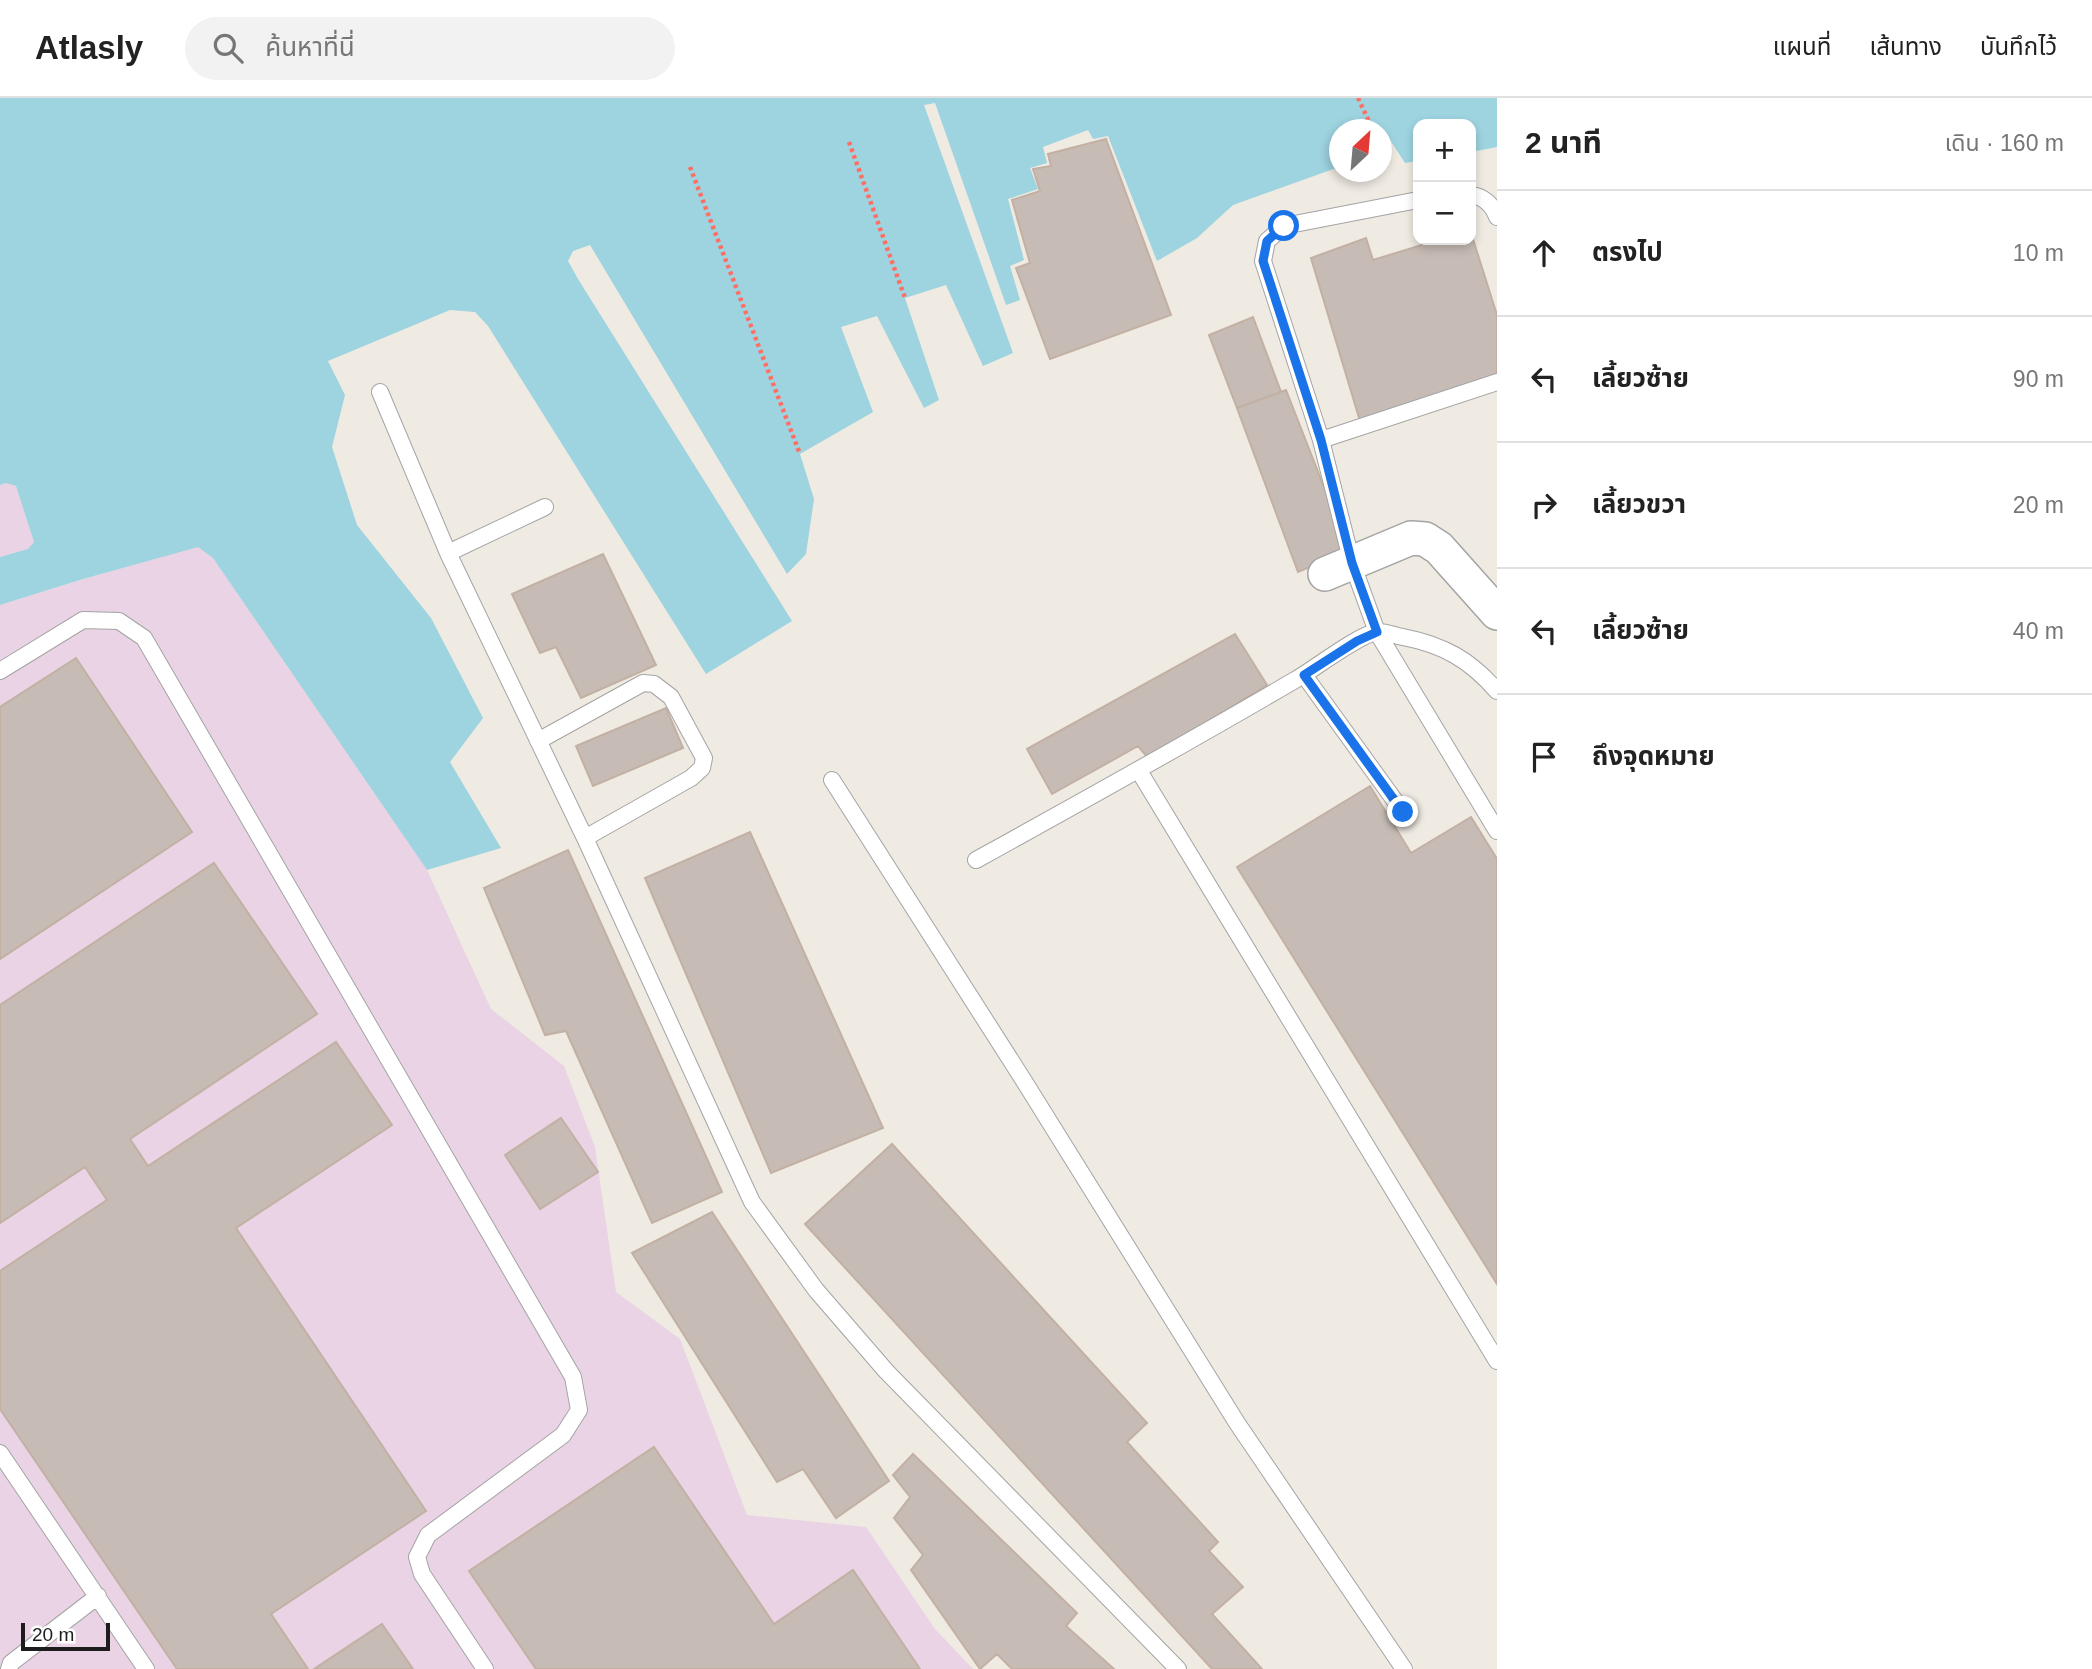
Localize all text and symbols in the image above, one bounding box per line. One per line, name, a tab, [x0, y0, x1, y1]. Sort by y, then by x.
search box	[185, 17, 675, 80]
text: Atlasly	[35, 29, 143, 66]
icon: search	[209, 29, 247, 67]
text: ค้นหาที่นี่	[265, 32, 355, 62]
text: แผนที่	[1773, 33, 1831, 60]
text: เส้นทาง	[1869, 33, 1942, 60]
text: บันทึกไว้	[1980, 33, 2057, 60]
north arrow	[1329, 119, 1392, 182]
map controls	[1413, 119, 1476, 245]
button: +	[1413, 119, 1476, 182]
text: 2 นาที	[1525, 126, 1602, 159]
text: เดิน · 160 m	[1945, 130, 2064, 156]
button: −	[1413, 182, 1476, 245]
route start	[1268, 210, 1299, 241]
icon: ahead	[1525, 234, 1563, 272]
text: ตรงไป	[1592, 237, 1663, 267]
text: 10 m	[2013, 240, 2064, 266]
icon: left	[1525, 360, 1563, 398]
text: เลี้ยวซ้าย	[1592, 363, 1689, 393]
text: 90 m	[2013, 366, 2064, 392]
icon: right	[1525, 486, 1563, 524]
text: เลี้ยวขวา	[1592, 489, 1686, 519]
text: 20 m	[2013, 492, 2064, 518]
icon: left	[1525, 612, 1563, 650]
text: เลี้ยวซ้าย	[1592, 615, 1689, 645]
text: 40 m	[2013, 618, 2064, 644]
icon: arrive	[1525, 738, 1563, 776]
text: ถึงจุดหมาย	[1592, 741, 1715, 771]
route end	[1387, 796, 1418, 827]
scale bar	[21, 1620, 110, 1652]
text: 20 m	[32, 1624, 74, 1645]

